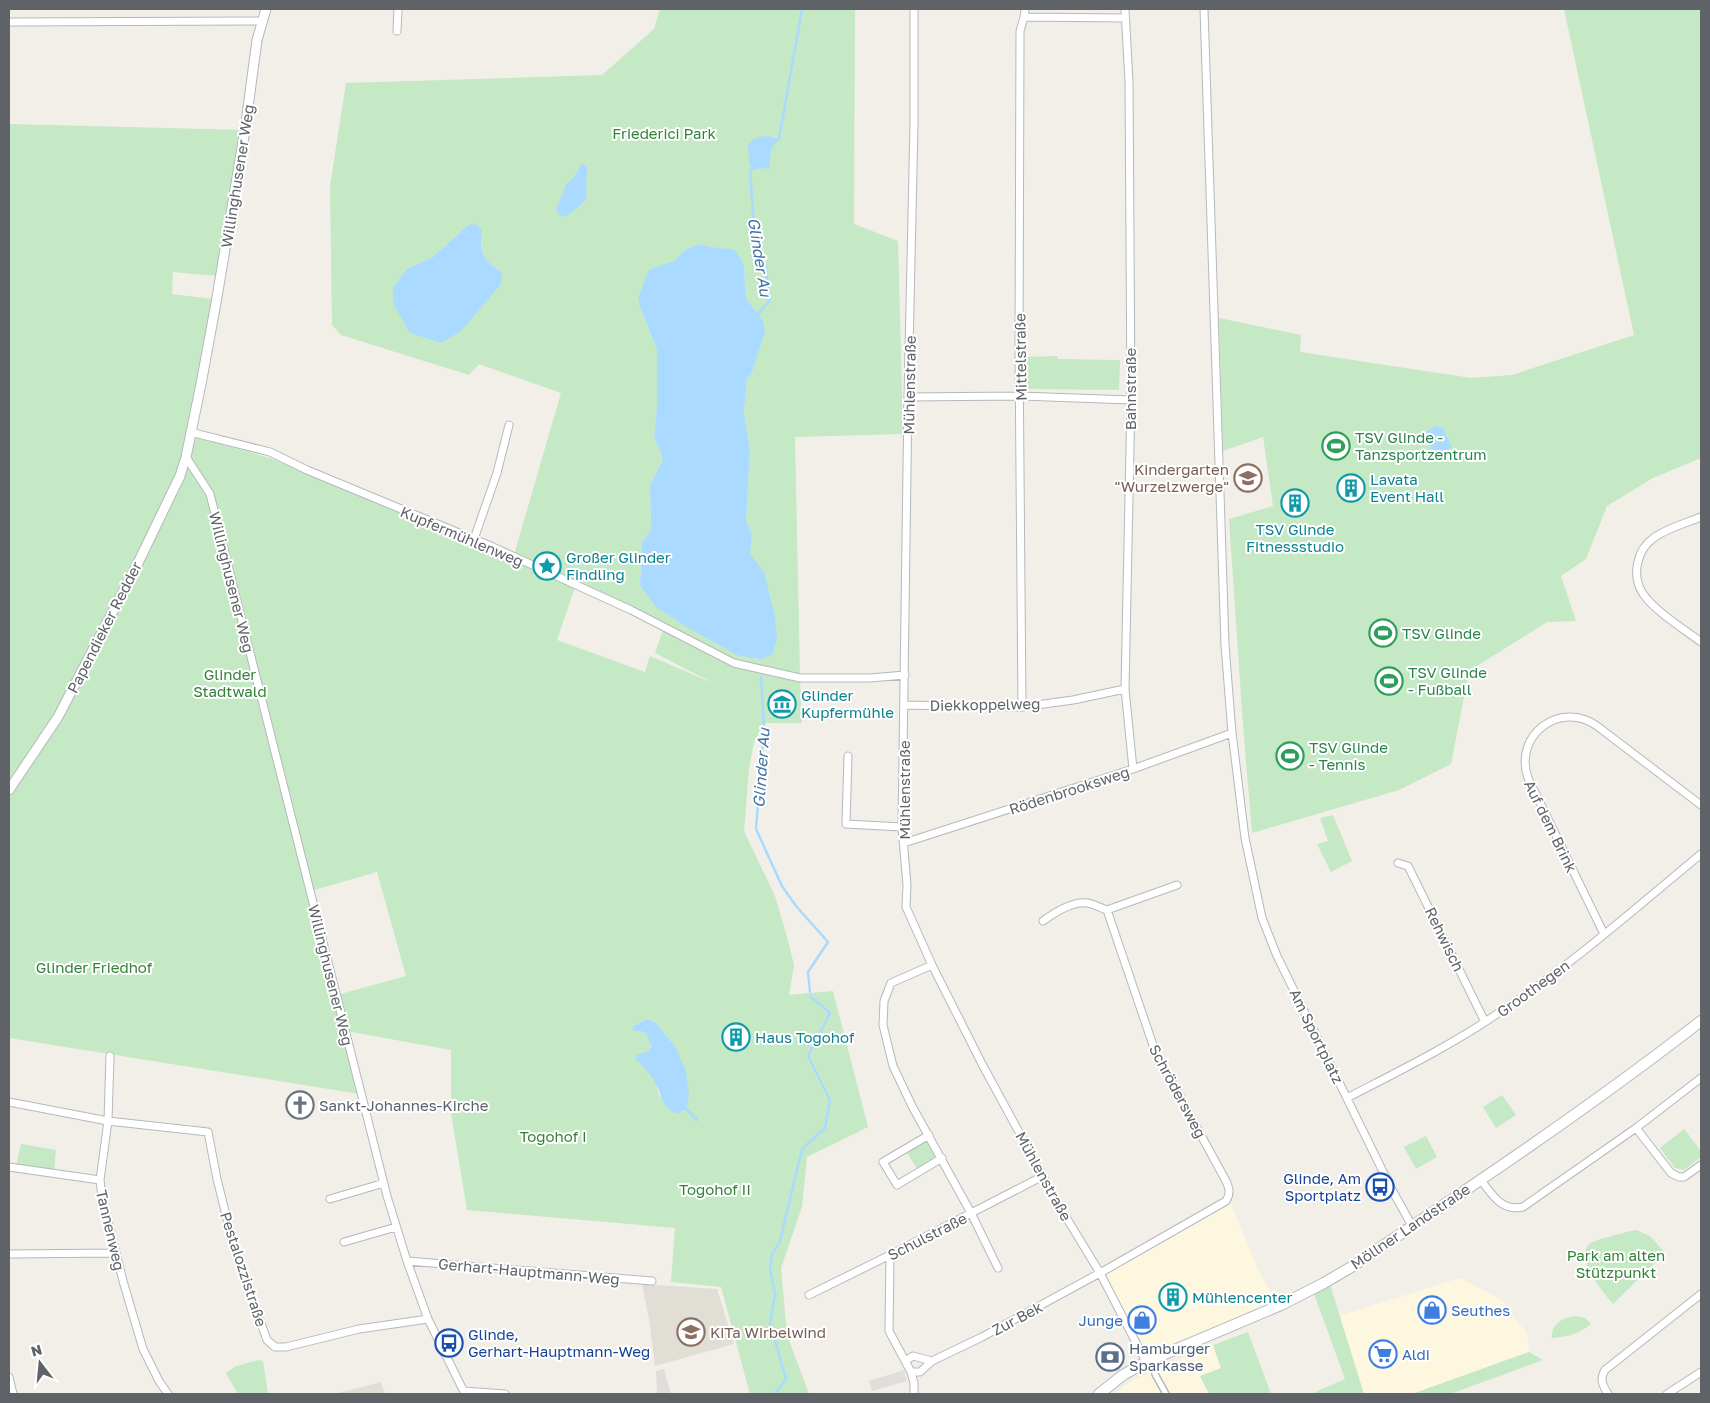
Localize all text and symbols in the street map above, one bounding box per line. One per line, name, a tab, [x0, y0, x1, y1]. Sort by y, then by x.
street label: Willinghusener Weg	[217, 103, 257, 249]
park label: Friederici Park	[612, 124, 716, 142]
water label: Glinder Au	[744, 216, 776, 299]
street label: Mittelstraße	[1010, 313, 1030, 401]
street label: Mühlenstraße	[899, 335, 919, 435]
street label: Bahnstraße	[1121, 347, 1139, 430]
place label: TSV Glinde - Tanzsportzentrum	[1355, 428, 1487, 463]
sports icon: TSV Glinde - Tanzsportzentrum	[1321, 431, 1351, 461]
place label: Kindergarten "Wurzelzwerge"	[1115, 460, 1229, 495]
school or university icon: Kindergarten "Wurzelzwerge"	[1233, 463, 1263, 493]
place label: Lavata Event Hall	[1370, 470, 1444, 505]
building icon: Lavata Event Hall	[1336, 473, 1366, 503]
building icon: TSV Glinde Fitnessstudio	[1280, 488, 1310, 518]
street label: Kupfermühlenweg	[398, 502, 526, 570]
street label: Willinghusener Weg	[206, 510, 258, 654]
place label: TSV Glinde Fitnessstudio	[1246, 520, 1344, 555]
place label: Großer Glinder Findling	[566, 548, 671, 583]
place icon: Großer Glinder Findling	[532, 551, 562, 581]
street label: Papendieker Redder	[63, 558, 145, 696]
sports icon: TSV Glinde	[1368, 618, 1398, 648]
place label: TSV Glinde	[1402, 624, 1481, 642]
place label: TSV Glinde - Fußball	[1408, 663, 1487, 698]
park label: Glinder Stadtwald	[193, 665, 267, 700]
sports icon: TSV Glinde - Fußball	[1374, 666, 1404, 696]
place label: Glinder Kupfermühle	[801, 686, 894, 721]
museum icon: Glinder Kupfermühle	[767, 689, 797, 719]
street label: Diekkoppelweg	[930, 694, 1040, 714]
water label: Glinder Au	[748, 726, 774, 809]
place label: TSV Glinde - Tennis	[1309, 738, 1388, 773]
street label: Mühlenstraße	[895, 740, 913, 840]
sports icon: TSV Glinde - Tennis	[1275, 741, 1305, 771]
street label: Rödenbrooksweg	[1007, 762, 1131, 818]
street label: Auf dem Brink	[1521, 777, 1581, 876]
street label: Willinghusener Weg	[305, 903, 357, 1047]
street label: Rehwisch	[1422, 904, 1468, 974]
street label: Groothegen	[1493, 956, 1573, 1020]
park label: Glinder Friedhof	[36, 958, 153, 976]
street label: Am Sportplatz	[1286, 986, 1348, 1087]
building icon: Haus Togohof	[721, 1022, 751, 1052]
place label: Haus Togohof	[755, 1028, 855, 1046]
street label: Schrödersweg	[1146, 1041, 1210, 1141]
church icon: Sankt-Johannes-Kirche	[285, 1090, 315, 1120]
place label: Sankt-Johannes-Kirche	[319, 1096, 489, 1114]
park label: Togohof I	[519, 1127, 587, 1145]
street label: Mühlenstraße	[1012, 1128, 1076, 1224]
place label: Glinde, Am Sportplatz	[1283, 1169, 1361, 1204]
bus stop icon: Glinde, Am Sportplatz	[1365, 1172, 1395, 1202]
street label: Möllner Landstraße	[1347, 1179, 1473, 1273]
park label: Togohof II	[679, 1180, 751, 1198]
street label: Tannenweg	[93, 1188, 129, 1272]
street label: Schulstraße	[884, 1208, 970, 1264]
street label: Pestalozzistraße	[217, 1209, 271, 1329]
park label: Park am alten Stützpunkt	[1567, 1246, 1665, 1281]
street label: Gerhart-Hauptmann-Weg	[437, 1254, 621, 1288]
building icon: Mühlencenter	[1158, 1282, 1188, 1312]
place label: Mühlencenter	[1192, 1288, 1292, 1306]
shop icon: Seuthes	[1417, 1295, 1447, 1325]
street label: Zur Bek	[989, 1297, 1046, 1339]
place label: Seuthes	[1451, 1301, 1510, 1319]
shop icon: Junge	[1127, 1305, 1157, 1335]
place label: Junge	[1078, 1311, 1123, 1329]
school or university icon: KiTa Wirbelwind	[676, 1317, 706, 1347]
place label: KiTa Wirbelwind	[710, 1323, 826, 1341]
place label: Glinde, Gerhart-Hauptmann-Weg	[468, 1325, 650, 1360]
bus stop icon: Glinde, Gerhart-Hauptmann-Weg	[434, 1328, 464, 1358]
north arrow	[15, 1338, 65, 1388]
place label: Hamburger Sparkasse	[1129, 1339, 1210, 1374]
supermarket icon: Aldi	[1368, 1339, 1398, 1369]
text: N	[29, 1340, 44, 1360]
bank icon: Hamburger Sparkasse	[1095, 1342, 1125, 1372]
place label: Aldi	[1402, 1345, 1430, 1363]

